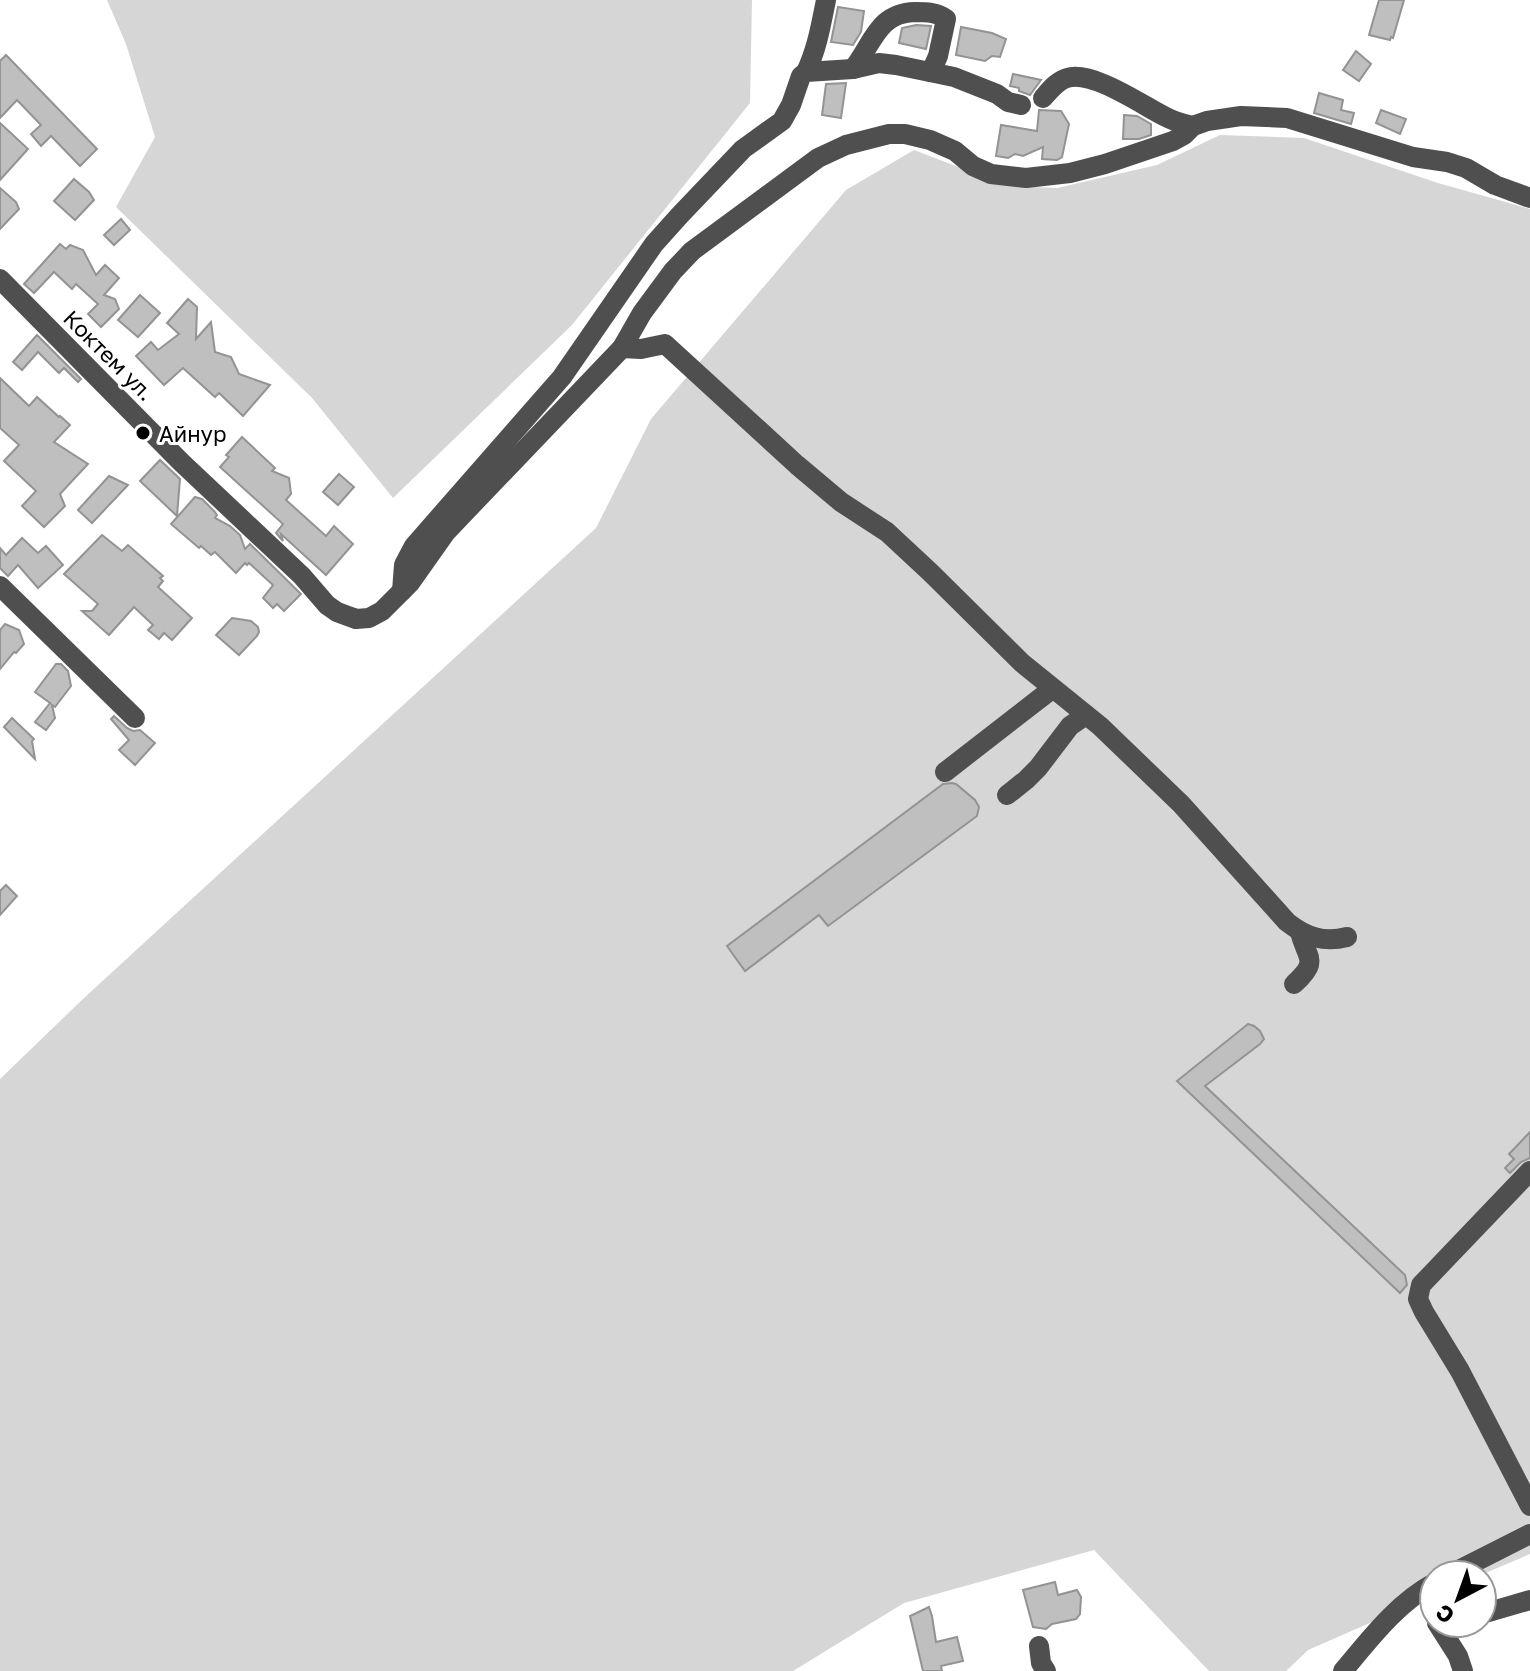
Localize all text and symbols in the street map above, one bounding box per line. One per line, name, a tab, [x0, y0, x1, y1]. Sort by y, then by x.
street label: Коктем ул.	[58, 304, 160, 406]
place label: Айнур	[159, 420, 226, 447]
marker: Айнур	[134, 424, 152, 442]
north arrow	[1418, 1559, 1498, 1639]
text: С	[1430, 1599, 1459, 1630]

